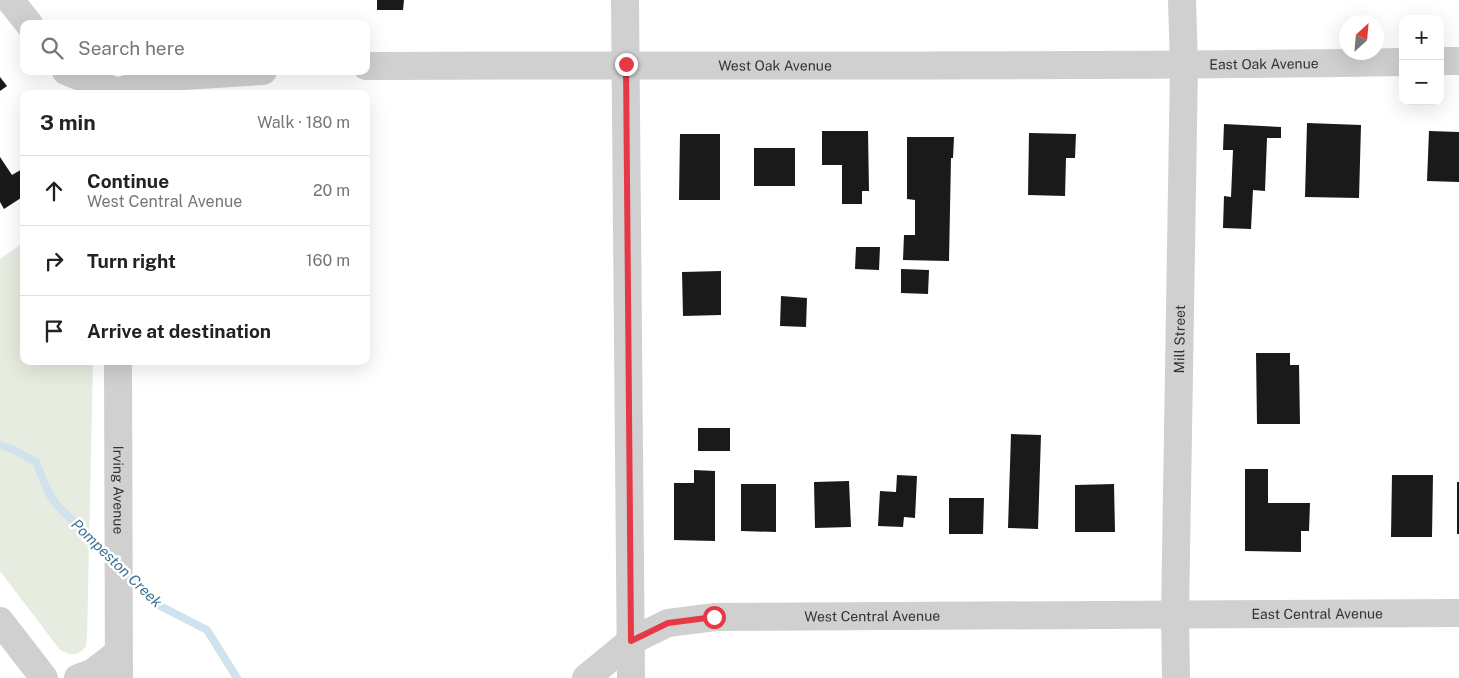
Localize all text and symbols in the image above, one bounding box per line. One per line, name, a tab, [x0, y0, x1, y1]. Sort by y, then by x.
north arrow	[1339, 15, 1384, 60]
map controls	[1399, 15, 1444, 105]
button: +	[1399, 15, 1444, 60]
search box	[20, 20, 370, 75]
icon: search	[38, 34, 66, 62]
text: Search here	[78, 37, 185, 59]
route end	[615, 53, 638, 76]
street label: East Oak Avenue	[1209, 55, 1319, 72]
street label: West Oak Avenue	[718, 57, 832, 73]
button: −	[1399, 60, 1444, 105]
text: 3 min	[40, 110, 96, 135]
text: Walk · 180 m	[257, 113, 350, 132]
text: Continue	[87, 170, 169, 192]
icon: ahead	[40, 177, 68, 205]
text: 20 m	[313, 181, 350, 200]
text: West Central Avenue	[87, 192, 242, 211]
icon: right	[40, 247, 68, 275]
text: Turn right	[87, 250, 176, 272]
text: 160 m	[306, 251, 350, 270]
street label: Mill Street	[1171, 305, 1188, 373]
icon: arrive	[40, 317, 68, 345]
text: Arrive at destination	[87, 320, 271, 342]
street label: Irving Avenue	[110, 446, 127, 534]
water label: Pompeston Creek	[68, 516, 166, 611]
street label: East Central Avenue	[1251, 605, 1383, 622]
route start	[703, 606, 726, 629]
street label: West Central Avenue	[804, 608, 940, 625]

